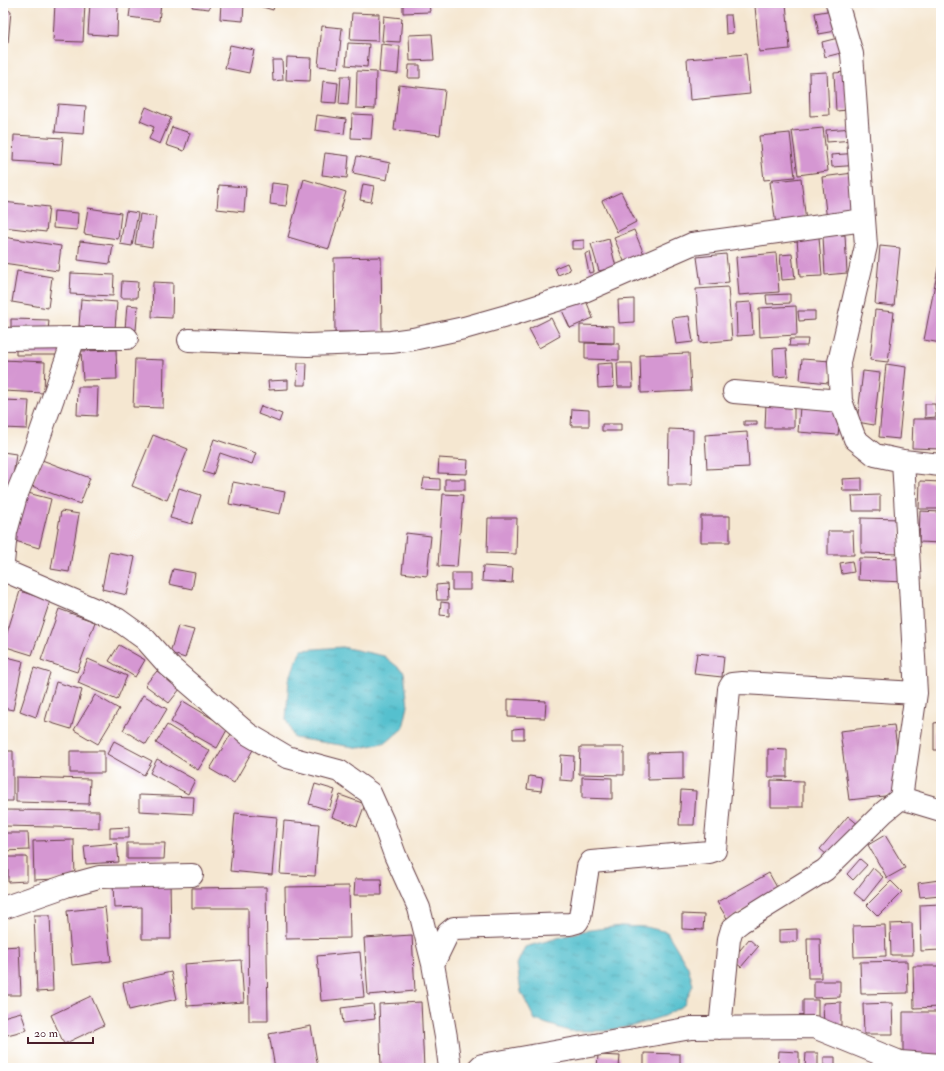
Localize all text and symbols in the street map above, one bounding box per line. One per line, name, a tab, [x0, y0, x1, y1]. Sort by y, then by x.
scale bar	[28, 1019, 93, 1045]
text: 20 m	[34, 1026, 59, 1041]

